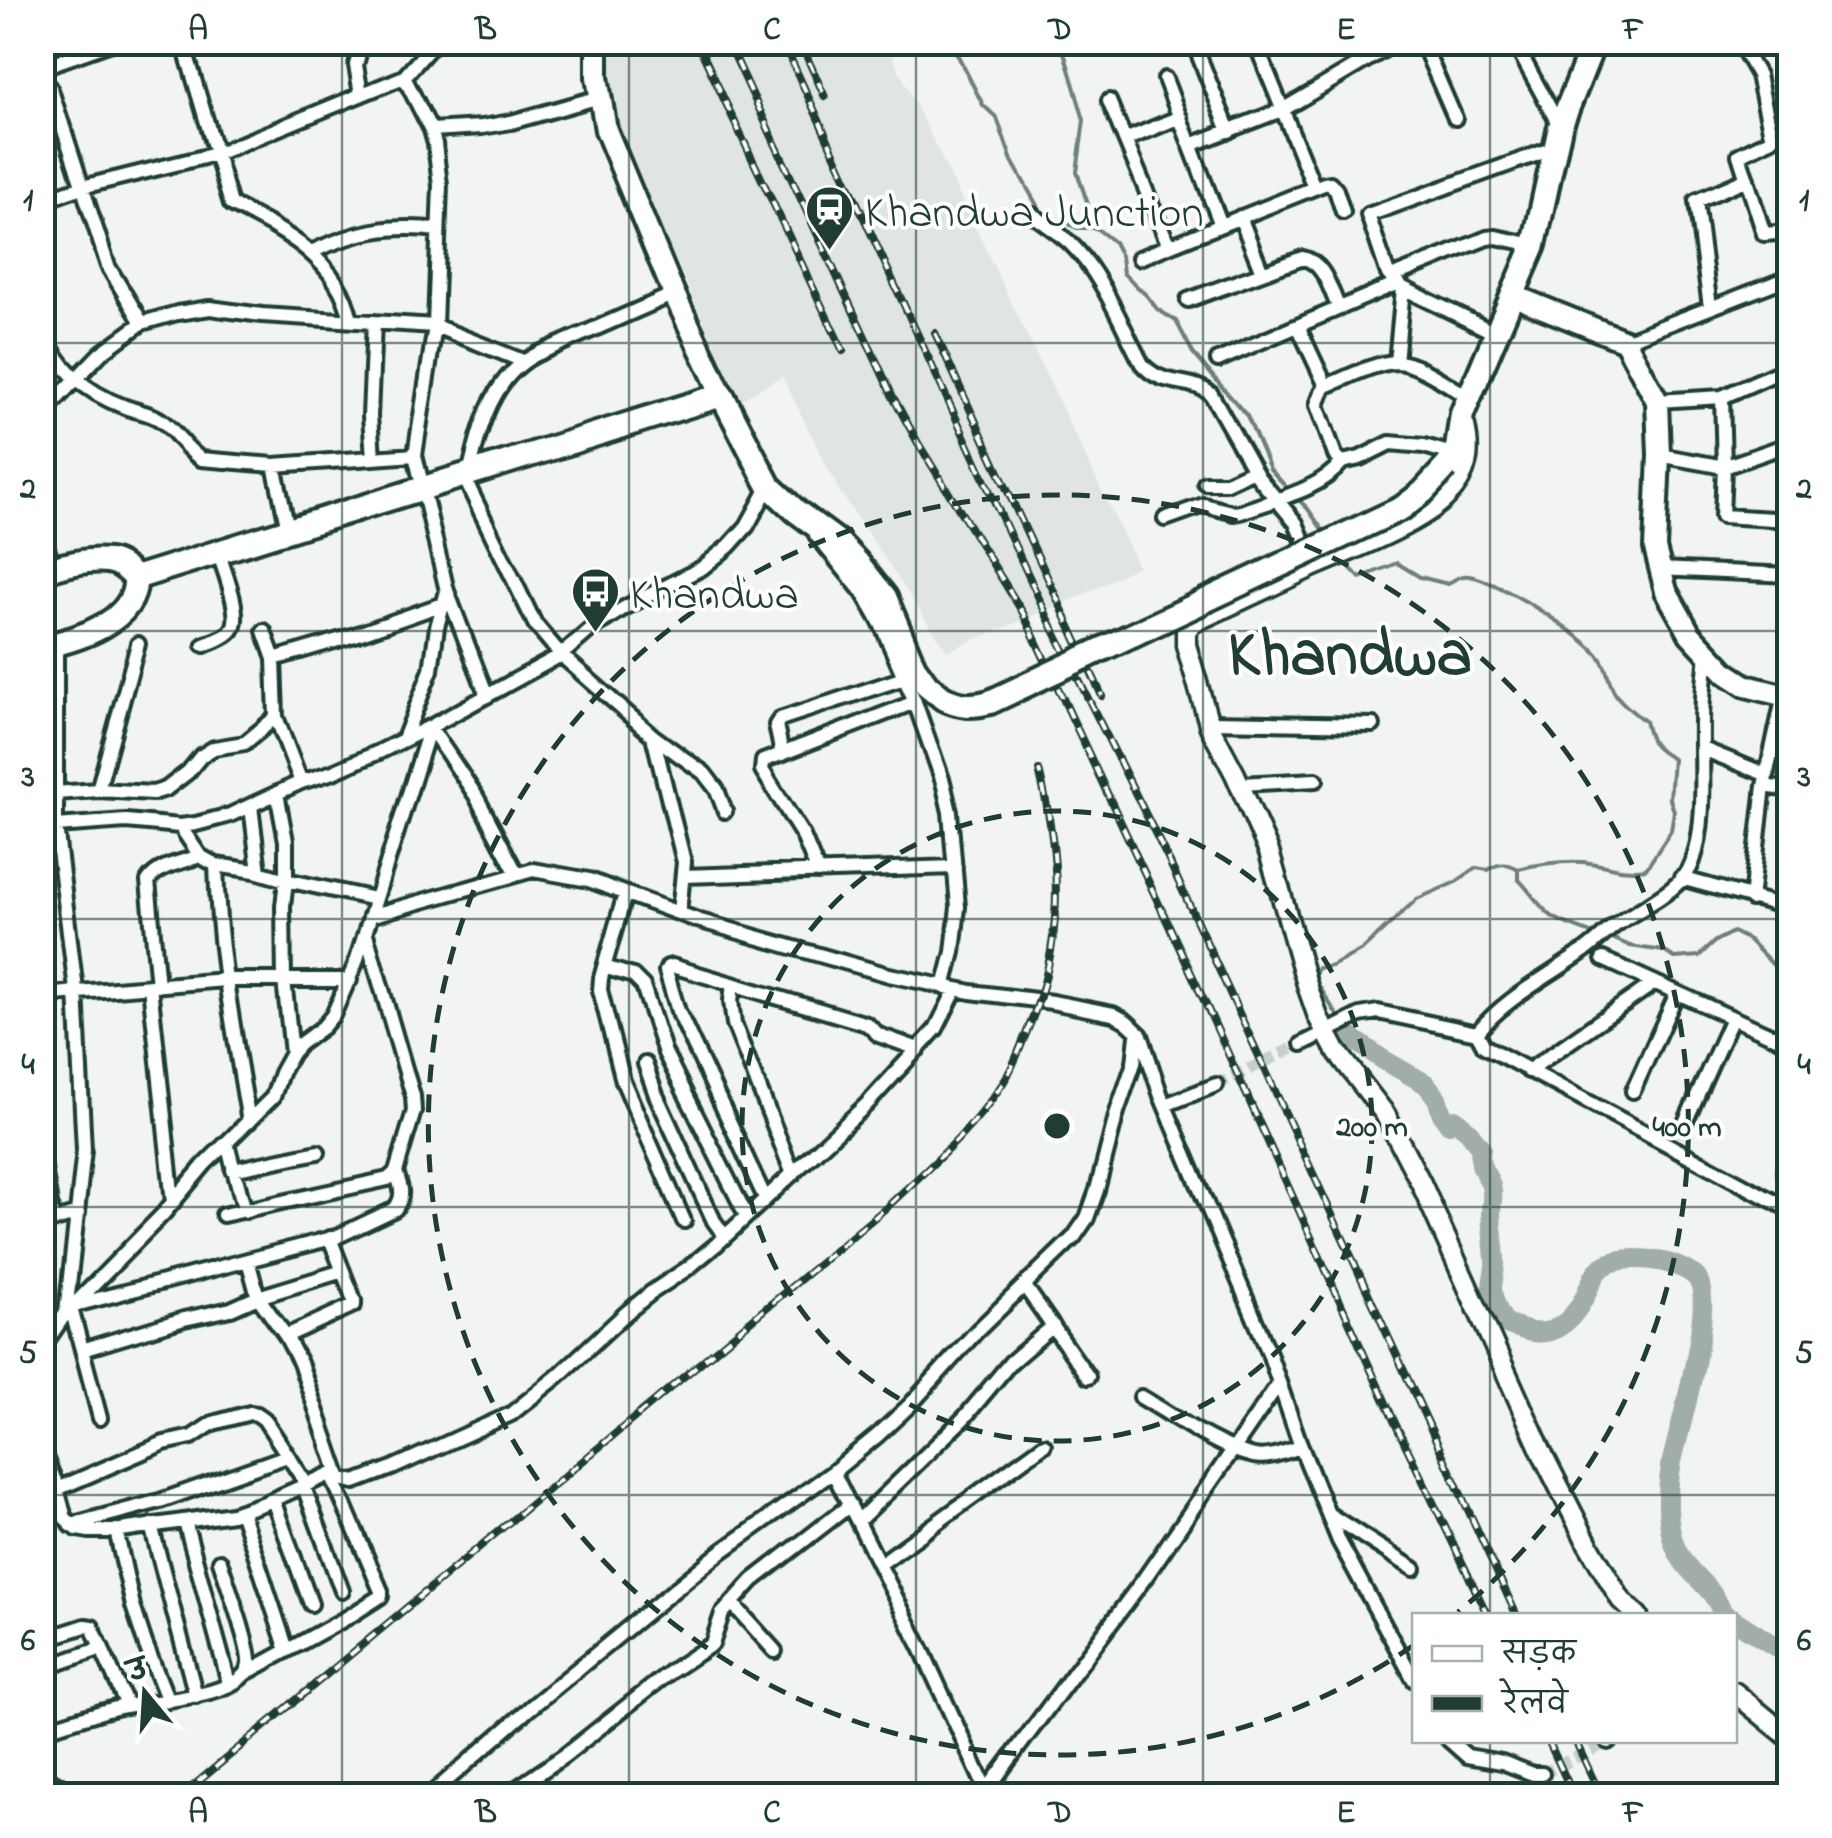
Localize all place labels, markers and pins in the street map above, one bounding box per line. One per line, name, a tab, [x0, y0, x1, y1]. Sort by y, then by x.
place label: Khandwa Junction	[865, 182, 1204, 248]
station icon: Khandwa Junction	[804, 184, 856, 252]
place label: Khandwa	[630, 564, 799, 630]
bus stop icon: Khandwa	[569, 566, 621, 634]
centre of rings	[1039, 1108, 1075, 1144]

